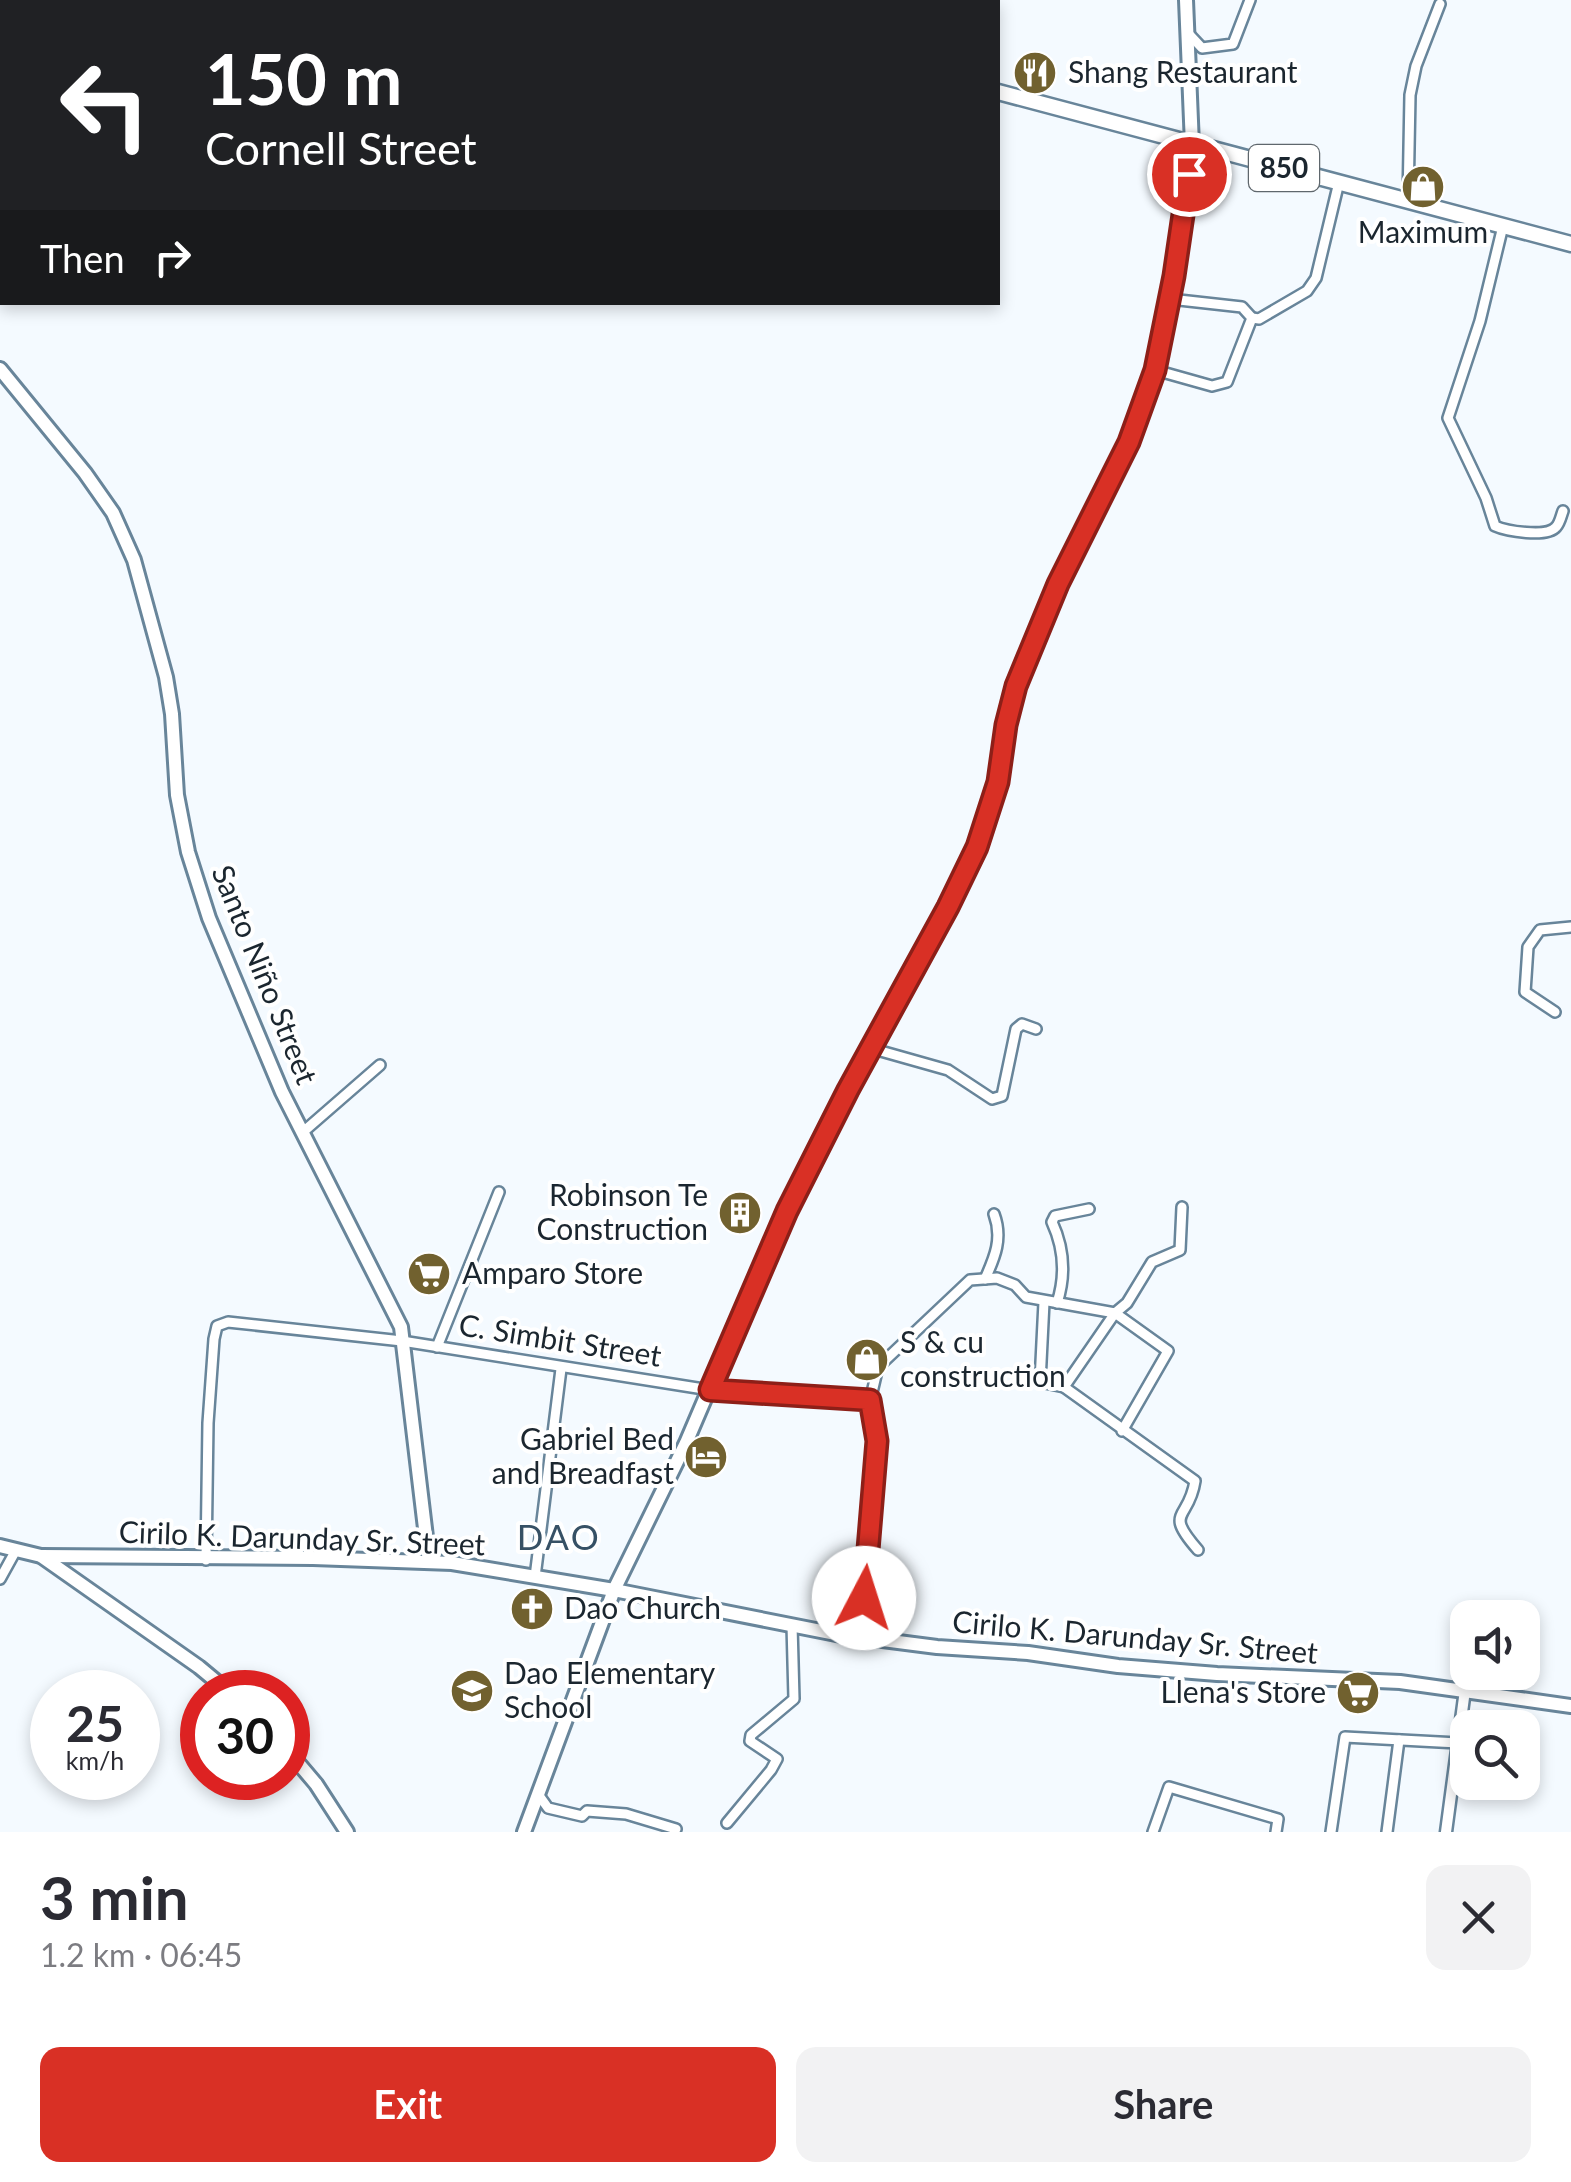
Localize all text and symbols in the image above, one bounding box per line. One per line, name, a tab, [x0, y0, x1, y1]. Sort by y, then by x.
text: 150 m	[205, 36, 402, 120]
icon: left	[40, 40, 170, 170]
restaurant icon: Shang Restaurant	[1012, 50, 1058, 96]
place label: Shang Restaurant	[1068, 53, 1298, 89]
text: Cornell Street	[205, 121, 477, 175]
pin	[1147, 132, 1232, 217]
road number: 850	[1249, 145, 1319, 191]
icon: arrive	[1162, 147, 1217, 202]
shop icon: Maximum	[1400, 164, 1446, 210]
place label: Maximum	[1358, 213, 1488, 249]
icon: right	[145, 230, 200, 285]
text: Then	[40, 235, 125, 281]
street label: Santo Niño Street	[205, 859, 326, 1089]
place label: Robinson Te Construction	[537, 1176, 708, 1246]
building icon: Robinson Te Construction	[717, 1190, 763, 1236]
supermarket icon: Amparo Store	[406, 1251, 452, 1297]
place label: Amparo Store	[462, 1254, 643, 1290]
street label: C. Simbit Street	[457, 1305, 664, 1373]
place label: S & cu construction	[900, 1323, 1066, 1393]
shop icon: S & cu construction	[844, 1337, 890, 1383]
place label: Gabriel Bed and Breadfast	[492, 1420, 674, 1490]
hotel icon: Gabriel Bed and Breadfast	[683, 1434, 729, 1480]
street label: Cirilo K. Darunday Sr. Street	[118, 1513, 486, 1561]
district label: DAO	[517, 1515, 601, 1557]
position arrow	[812, 1546, 916, 1650]
church icon: Dao Church	[509, 1586, 555, 1632]
place label: Dao Church	[564, 1589, 721, 1625]
map controls	[1450, 1600, 1540, 1800]
button: sound	[1450, 1600, 1540, 1690]
street label: Cirilo K. Darunday Sr. Street	[951, 1602, 1320, 1670]
place label: Dao Elementary School	[504, 1654, 716, 1724]
school or university icon: Dao Elementary School	[449, 1668, 495, 1714]
speed limit sign: 30	[180, 1670, 310, 1800]
supermarket icon: Llena's Store	[1335, 1670, 1381, 1716]
place label: Llena's Store	[1160, 1673, 1326, 1709]
text: 25	[66, 1693, 124, 1753]
button: search	[1450, 1710, 1540, 1800]
text: km/h	[66, 1745, 124, 1775]
text: 3 min	[40, 1861, 189, 1933]
button: close	[1426, 1865, 1531, 1970]
text: 1.2 km · 06:45	[40, 1935, 242, 1974]
button: Exit	[40, 2047, 776, 2162]
button: Share	[796, 2047, 1531, 2162]

